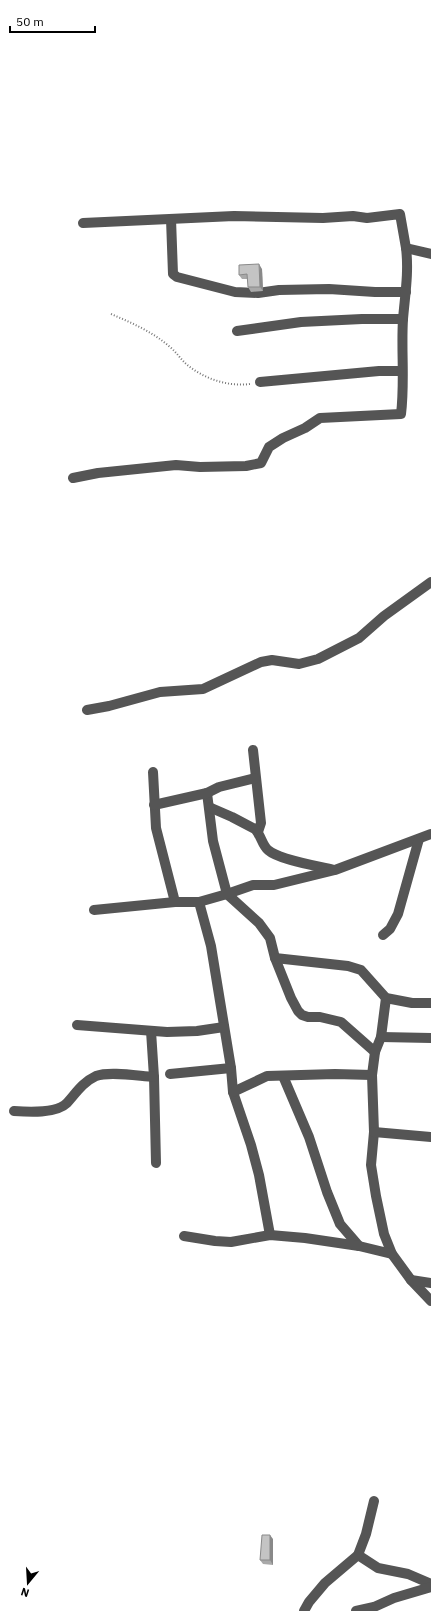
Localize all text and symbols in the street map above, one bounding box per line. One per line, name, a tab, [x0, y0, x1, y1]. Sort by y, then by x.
scale bar	[10, 8, 95, 34]
text: 50 m	[16, 14, 44, 29]
north arrow	[8, 1563, 48, 1603]
text: N	[19, 1585, 31, 1600]

